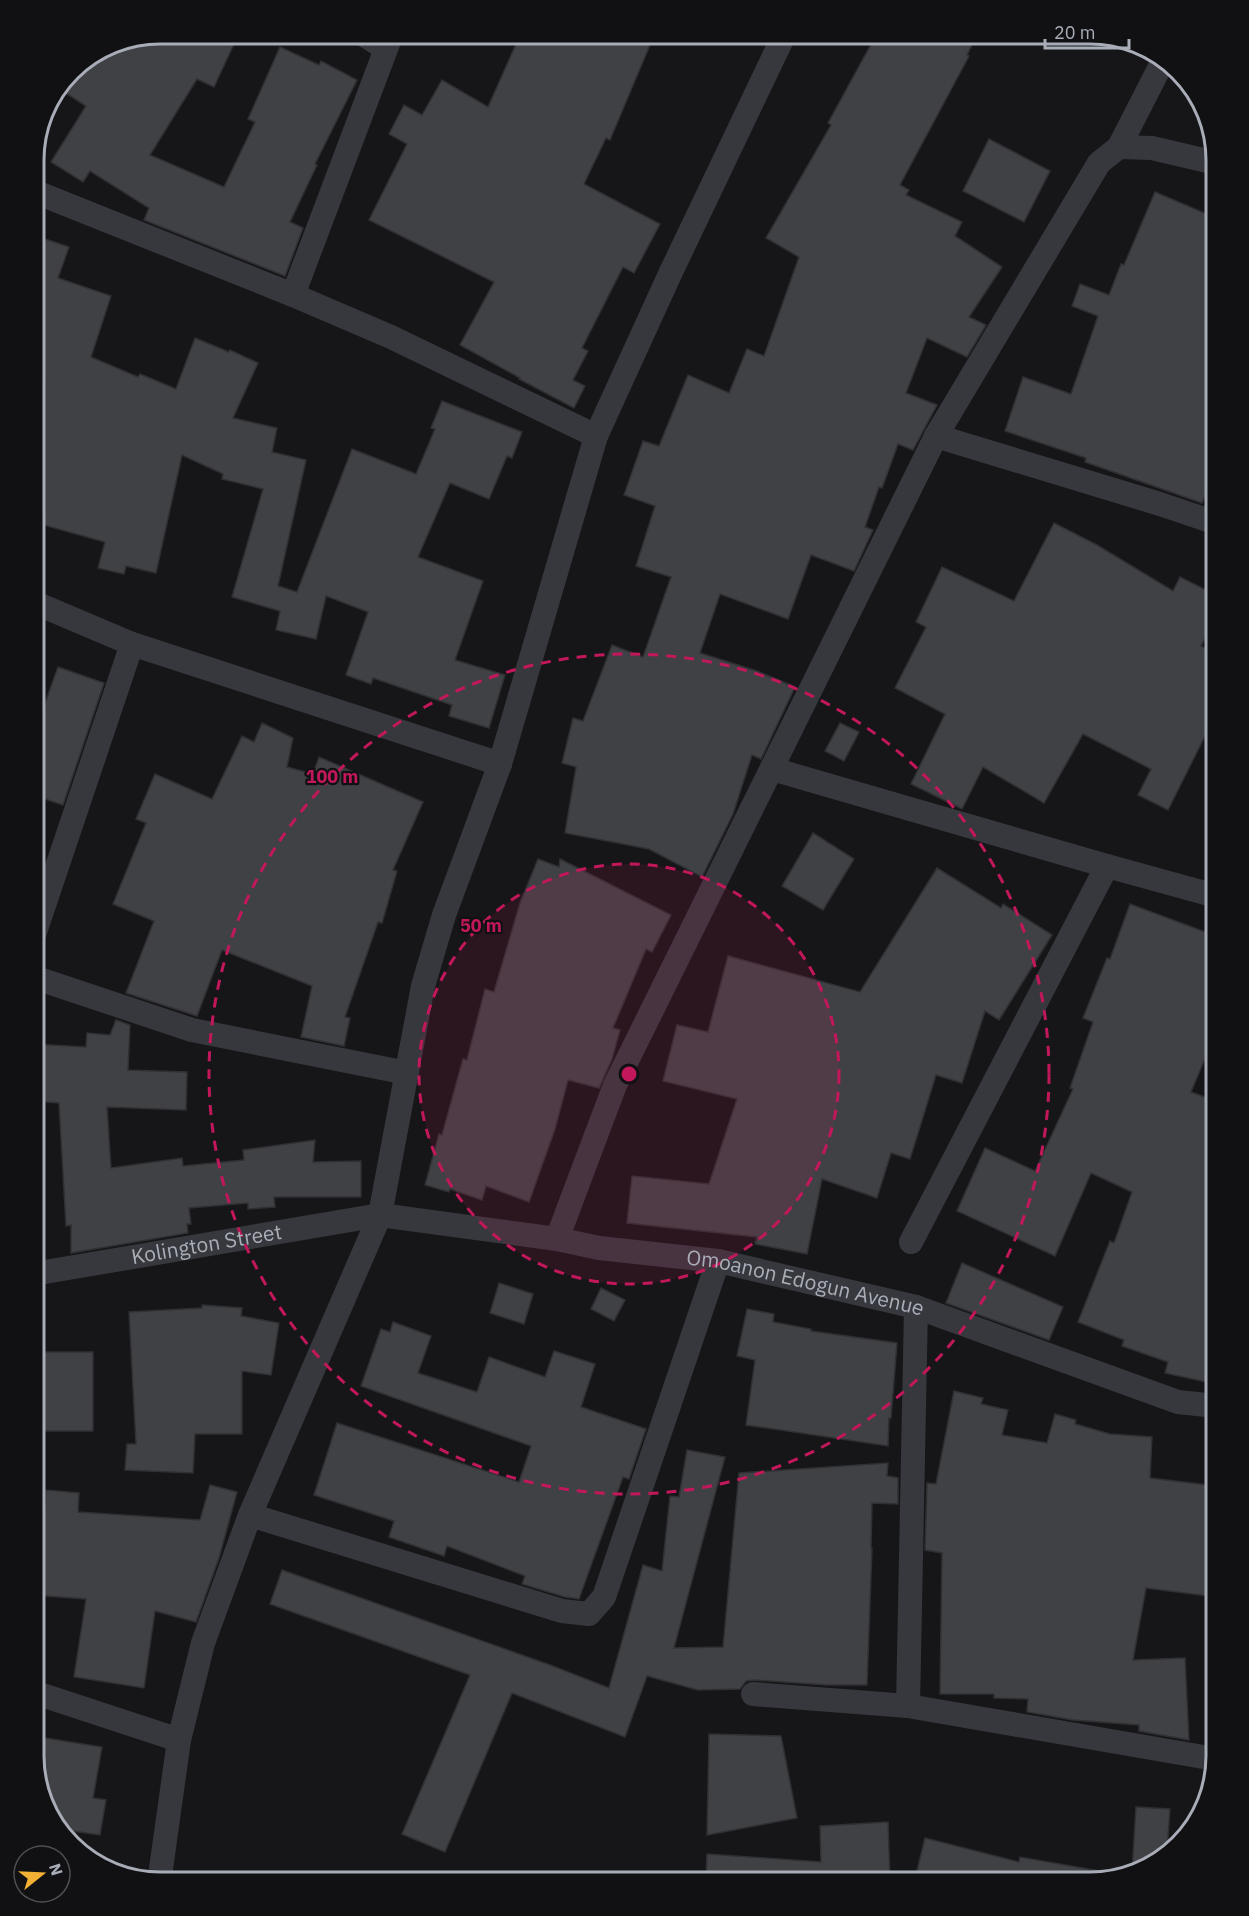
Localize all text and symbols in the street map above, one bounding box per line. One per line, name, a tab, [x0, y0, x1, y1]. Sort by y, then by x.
scale bar	[1045, 12, 1129, 50]
text: 20 m	[1054, 21, 1096, 44]
text: 100 m	[306, 765, 358, 788]
text: 50 m	[460, 914, 502, 937]
centre of rings	[619, 1064, 639, 1084]
street label: Kolington Street	[129, 1217, 284, 1270]
street label: Omoanon Edogun Avenue	[685, 1243, 929, 1322]
north arrow	[12, 1844, 72, 1904]
text: N	[45, 1861, 68, 1878]

